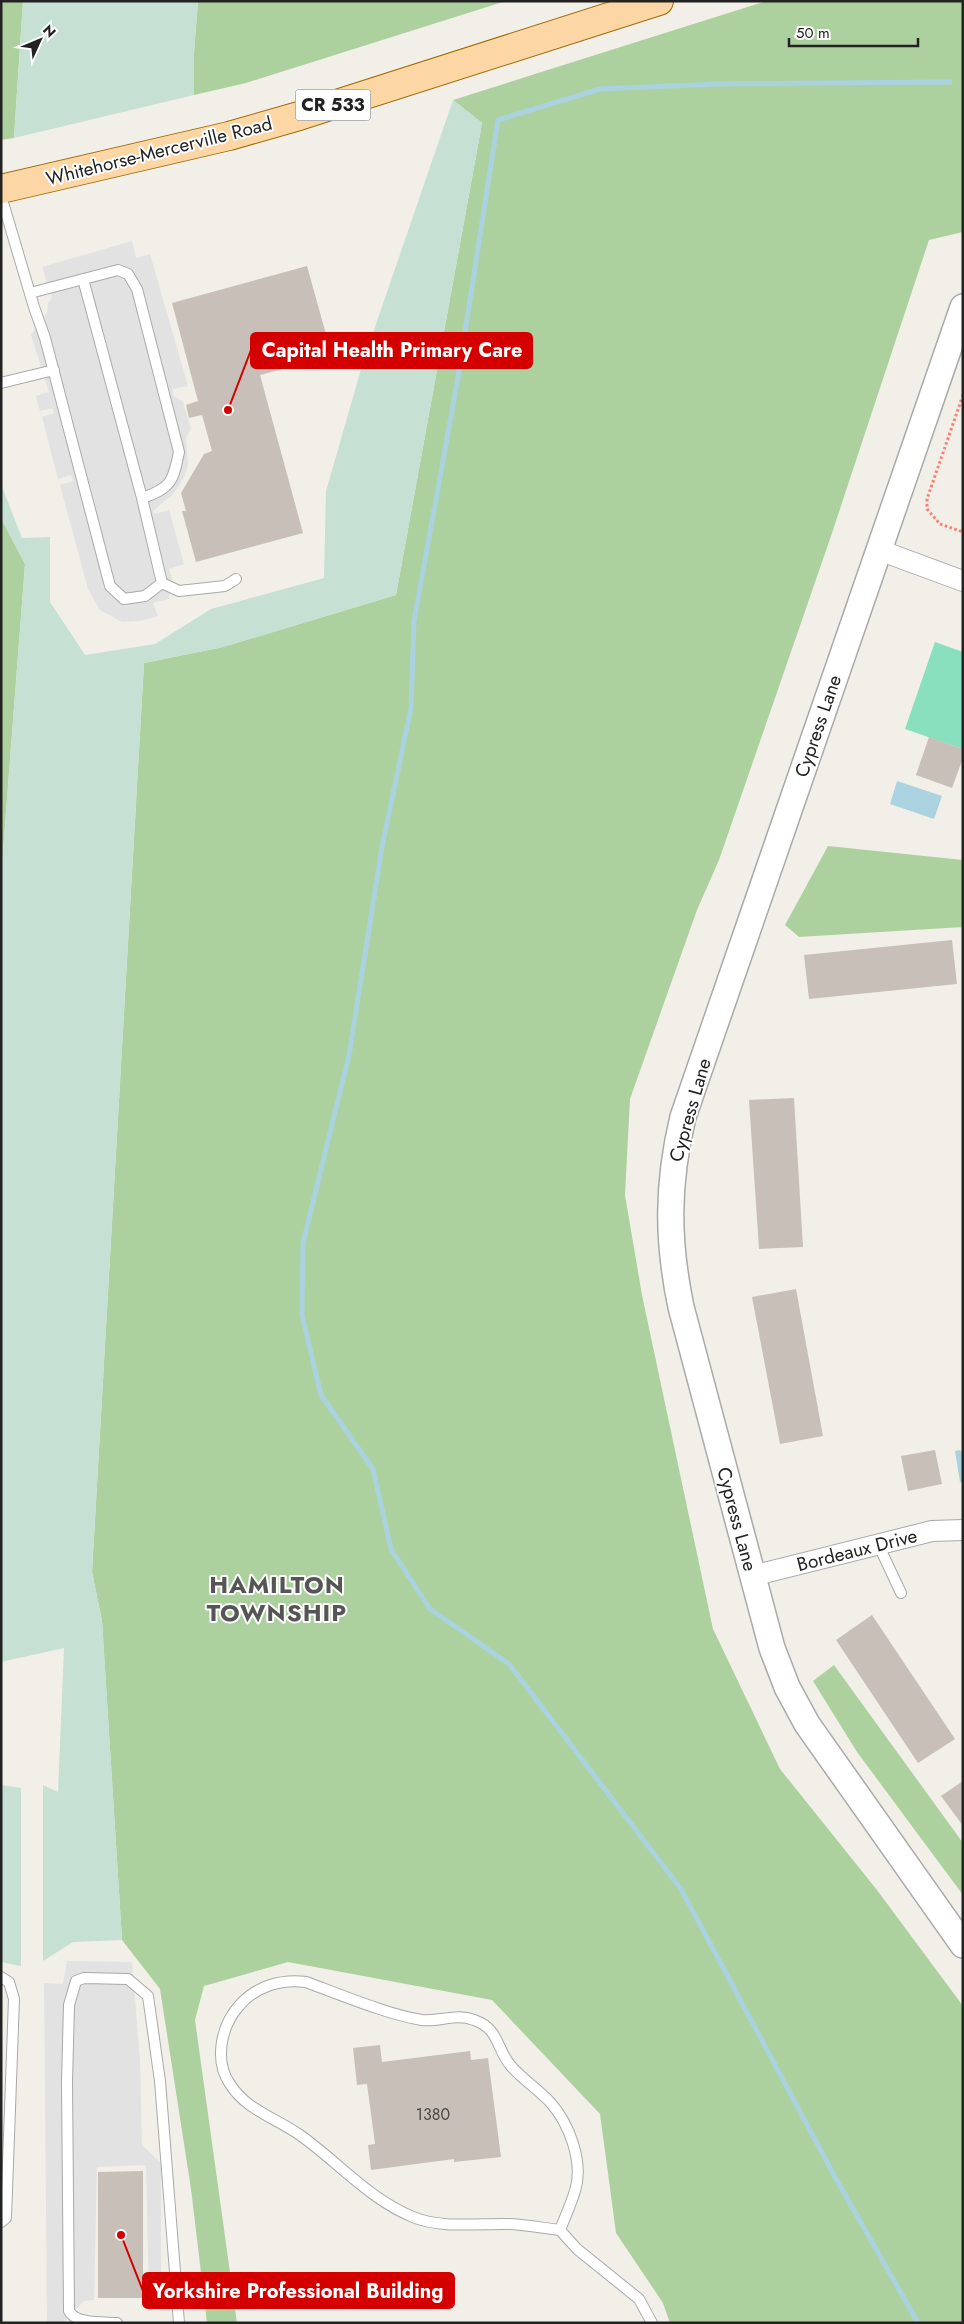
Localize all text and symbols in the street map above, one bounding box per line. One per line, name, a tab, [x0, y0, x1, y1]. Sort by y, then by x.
north arrow	[15, 15, 65, 65]
scale bar	[789, 15, 918, 47]
text: N	[38, 20, 60, 42]
text: 50 m	[796, 22, 830, 44]
road number: CR 533	[296, 90, 370, 120]
street label: Whitehorse-Mercerville Road	[43, 110, 275, 192]
callout: Capital Health Primary Care	[251, 333, 532, 368]
text: Capital Health Primary Care	[262, 336, 522, 365]
street label: Cypress Lane	[788, 671, 848, 781]
street label: Cypress Lane	[662, 1055, 718, 1165]
street label: Cypress Lane	[710, 1464, 764, 1574]
street label: Bordeaux Drive	[794, 1522, 920, 1578]
district label: HAMILTON TOWNSHIP	[207, 1567, 347, 1630]
house number: 1380	[416, 2103, 450, 2126]
callout: Yorkshire Professional Building	[143, 2273, 454, 2308]
text: Yorkshire Professional Building	[152, 2277, 443, 2306]

